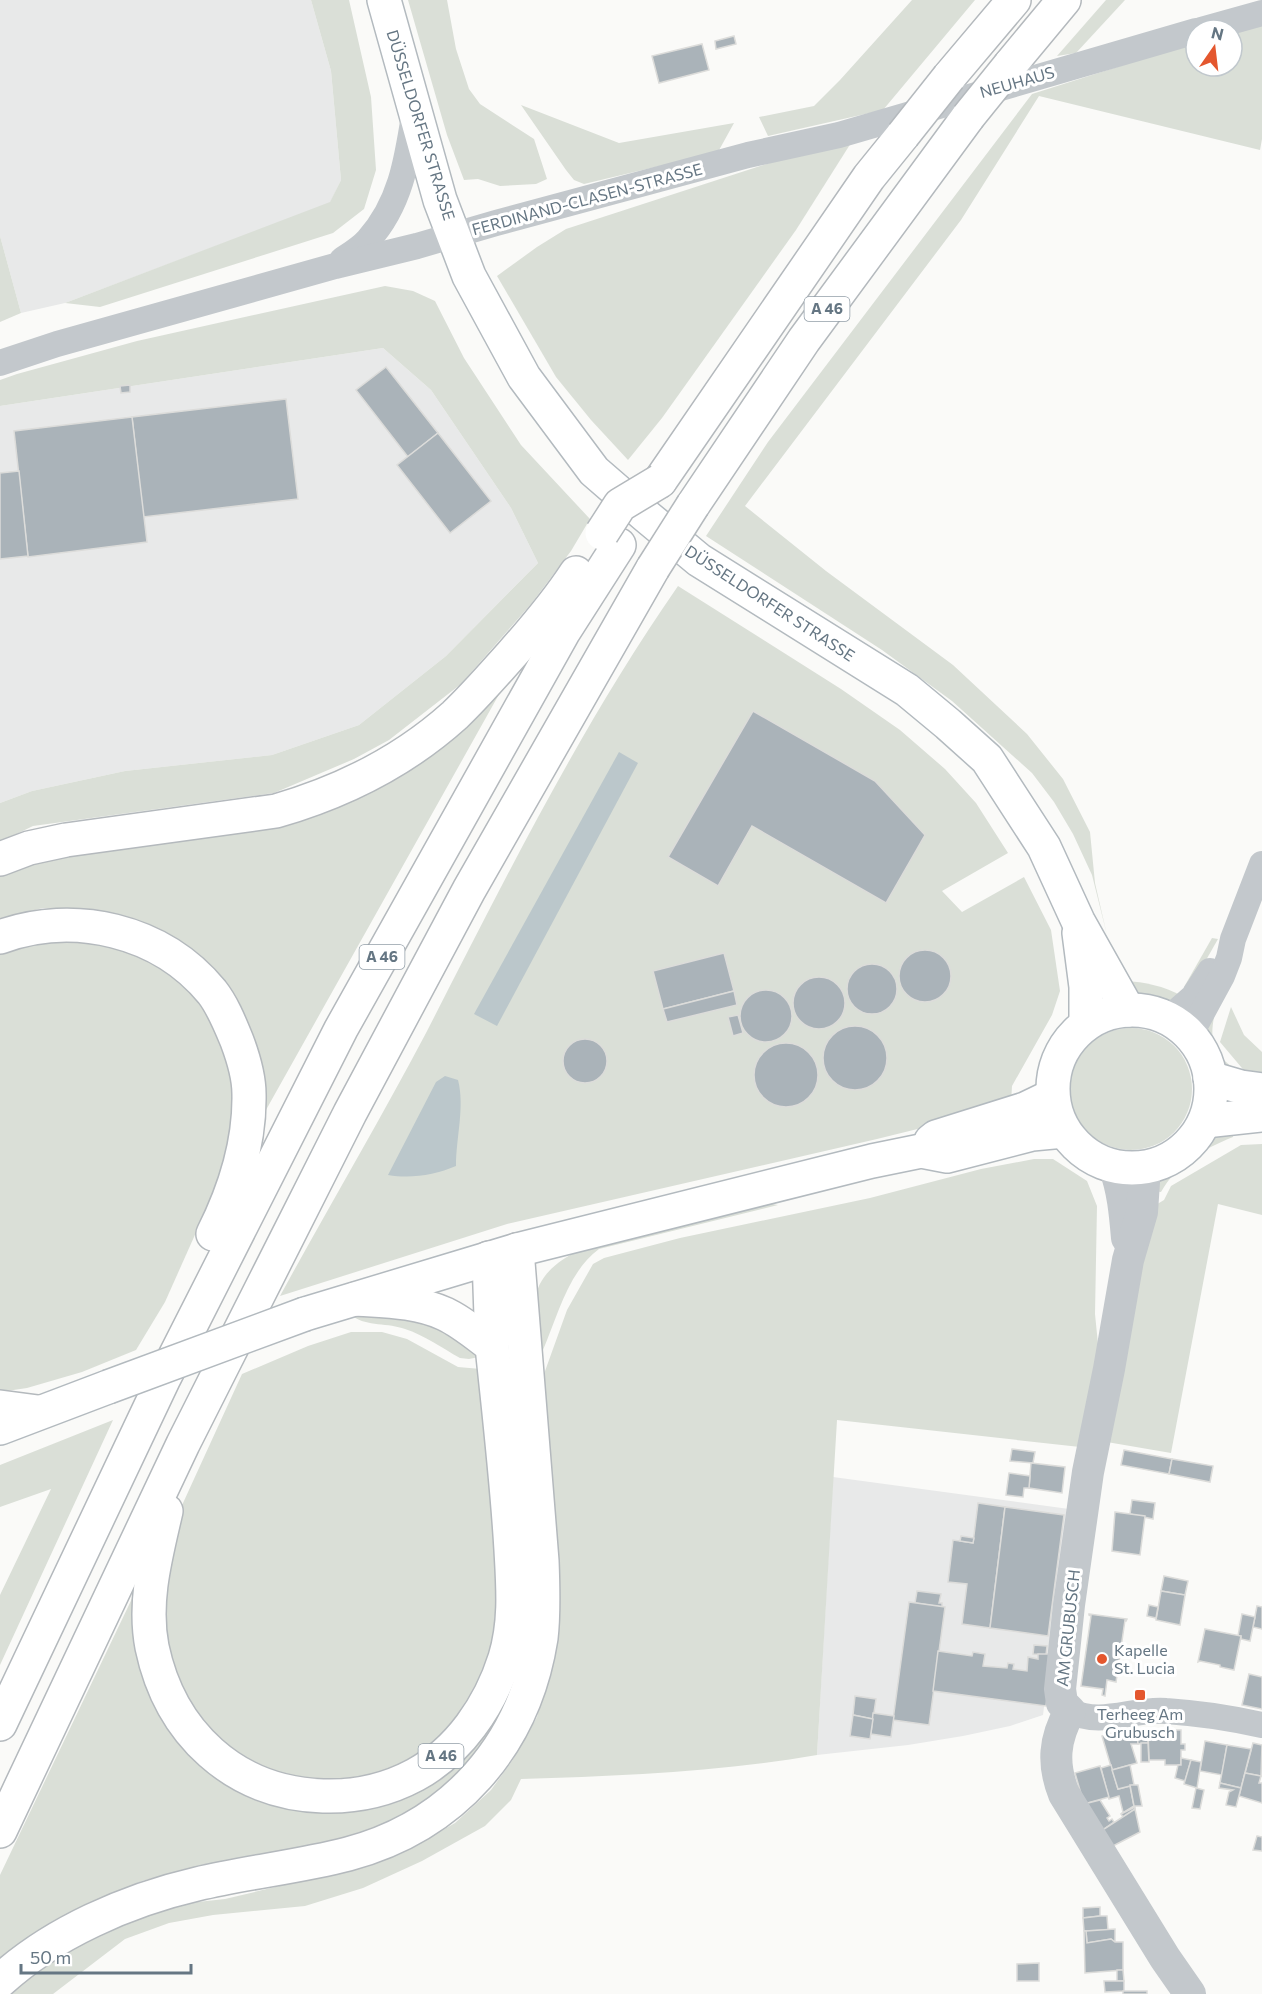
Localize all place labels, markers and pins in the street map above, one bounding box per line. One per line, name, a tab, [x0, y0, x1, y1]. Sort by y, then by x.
place label: Kapelle St. Lucia	[1114, 1640, 1175, 1677]
marker: Kapelle St. Lucia	[1095, 1652, 1109, 1666]
marker: Terheeg Am Grubusch	[1133, 1688, 1147, 1702]
place label: Terheeg Am Grubusch	[1097, 1704, 1183, 1741]

